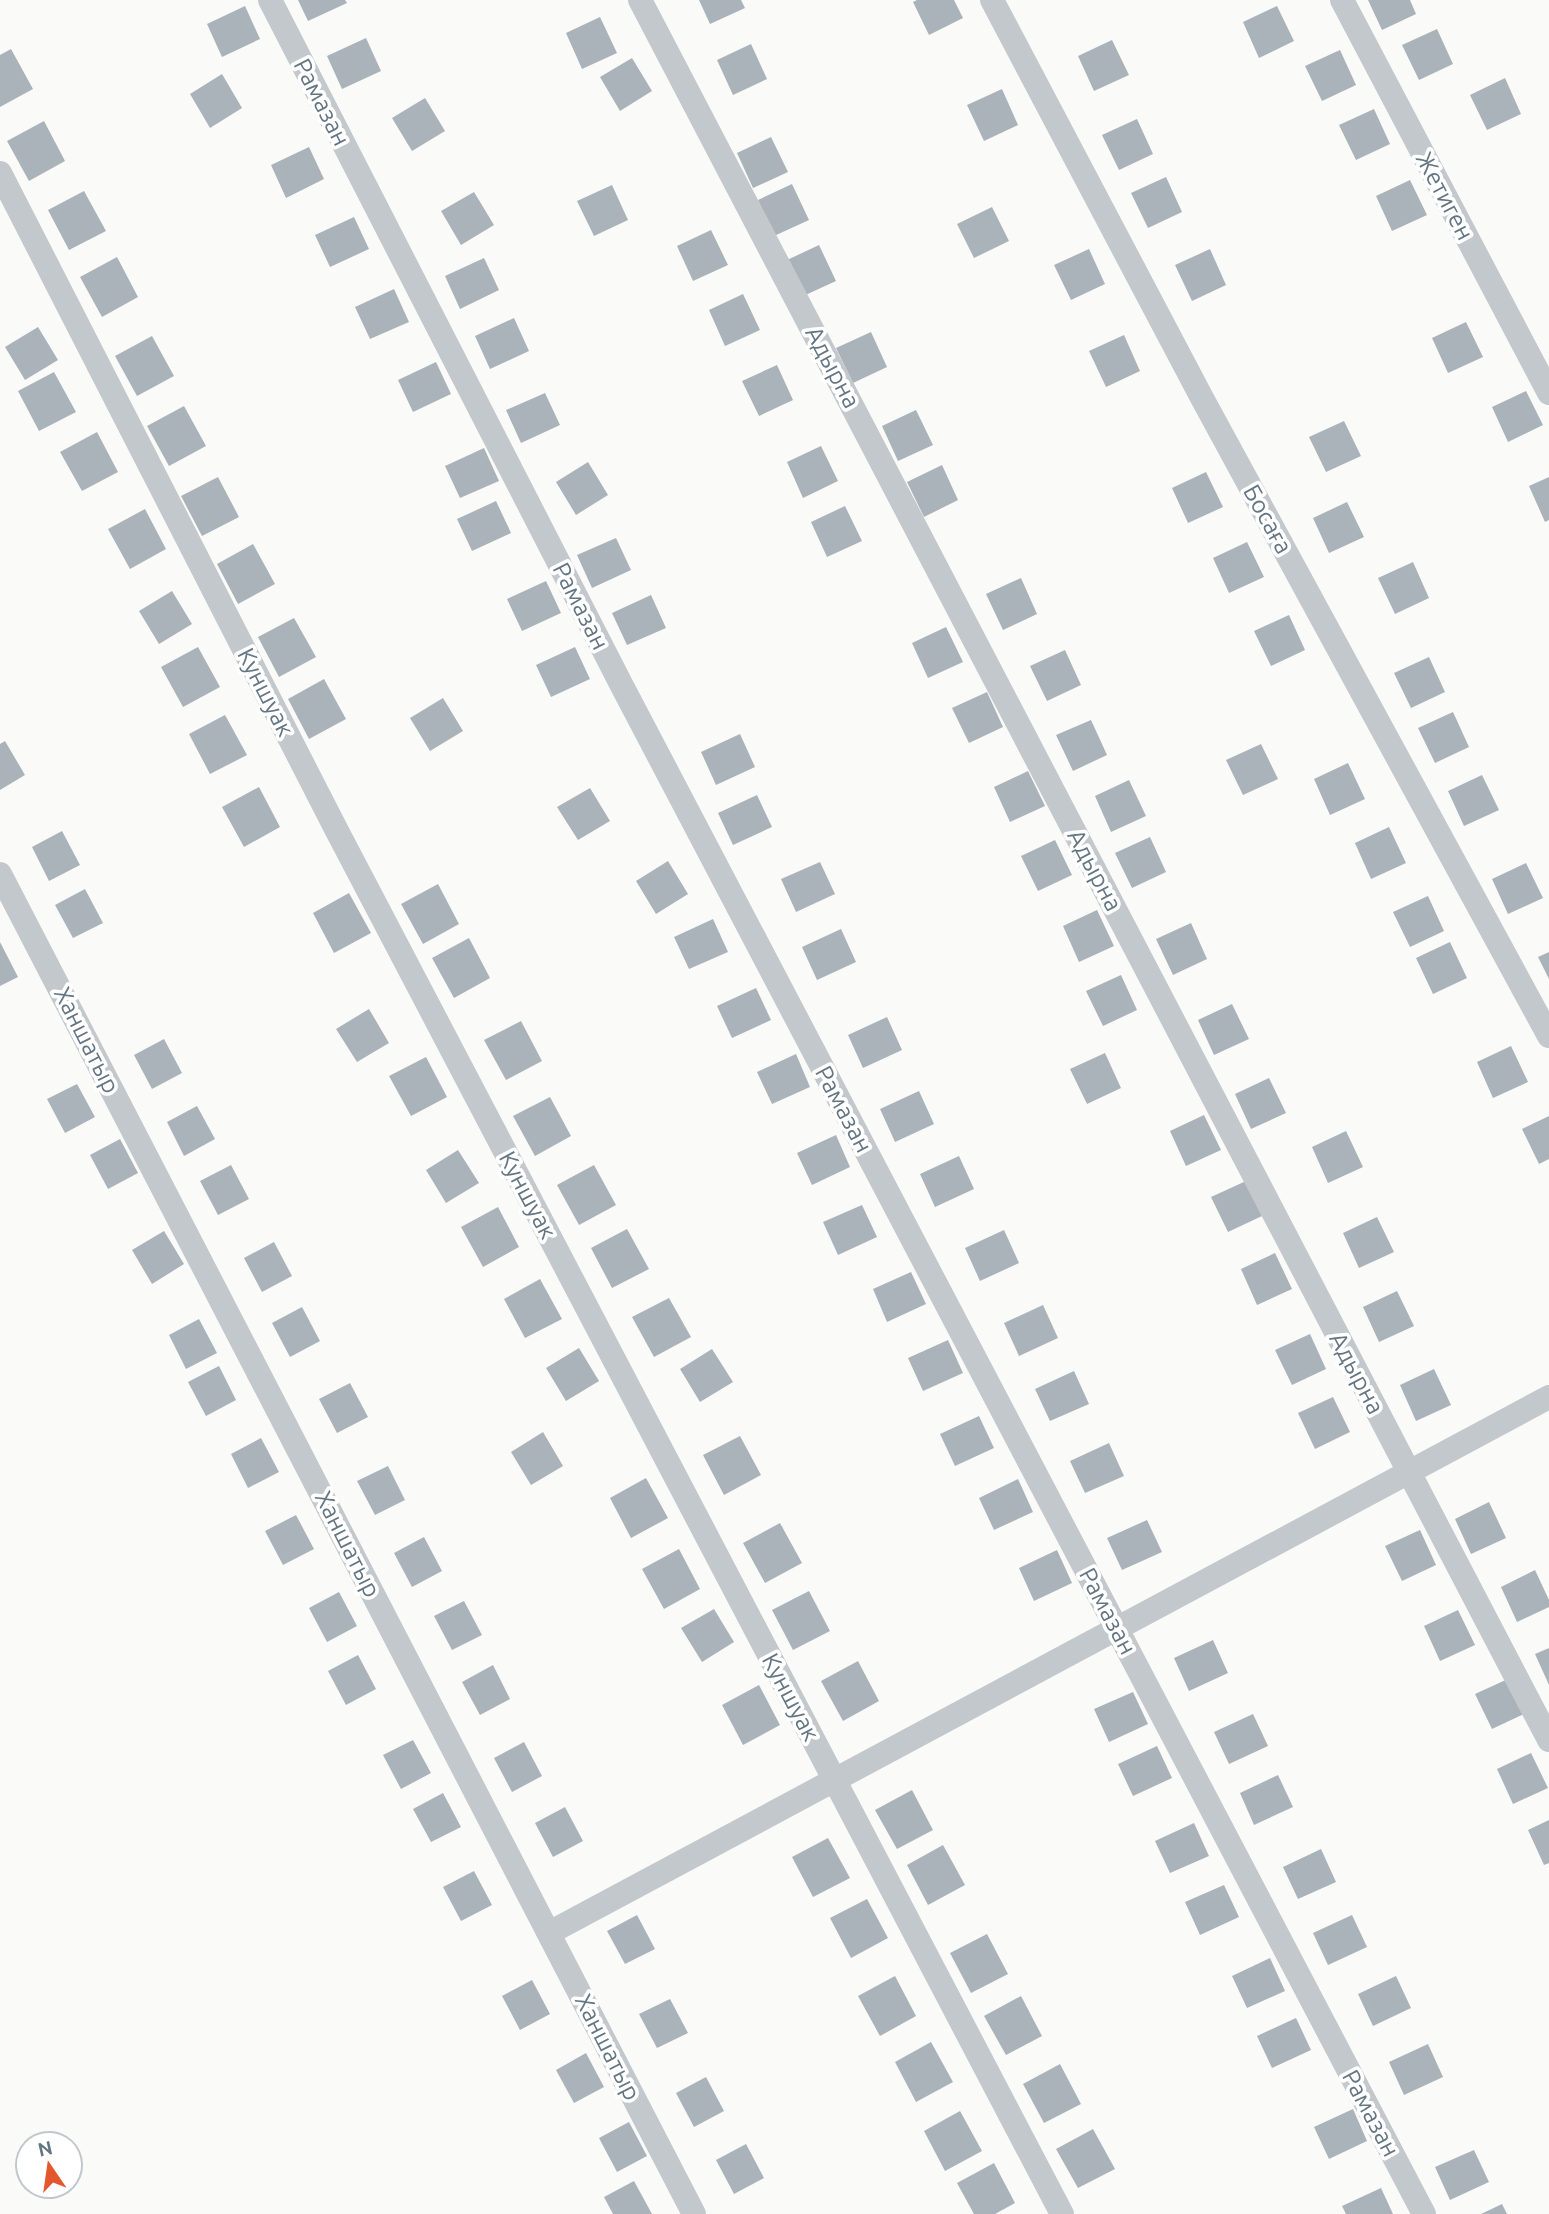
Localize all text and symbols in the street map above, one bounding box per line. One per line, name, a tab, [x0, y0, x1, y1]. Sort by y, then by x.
street label: Рамазан	[289, 54, 355, 150]
street label: Жетиген	[1411, 148, 1479, 244]
street label: Адырна	[800, 322, 866, 412]
street label: Босаға	[1238, 480, 1298, 558]
street label: Рамазан	[548, 558, 614, 654]
street label: Куншуак	[232, 644, 300, 740]
street label: Адырна	[1062, 825, 1128, 915]
street label: Ханшатыр	[49, 982, 125, 1098]
street label: Рамазан	[810, 1061, 878, 1157]
street label: Куншуак	[494, 1147, 562, 1243]
street label: Адырна	[1324, 1328, 1390, 1418]
street label: Ханшатыр	[310, 1486, 386, 1602]
street label: Рамазан	[1074, 1563, 1142, 1659]
street label: Куншуак	[757, 1649, 825, 1745]
street label: Ханшатыр	[570, 1989, 646, 2105]
street label: Рамазан	[1337, 2065, 1405, 2161]
north arrow	[14, 2130, 84, 2200]
text: N	[36, 2136, 55, 2161]

